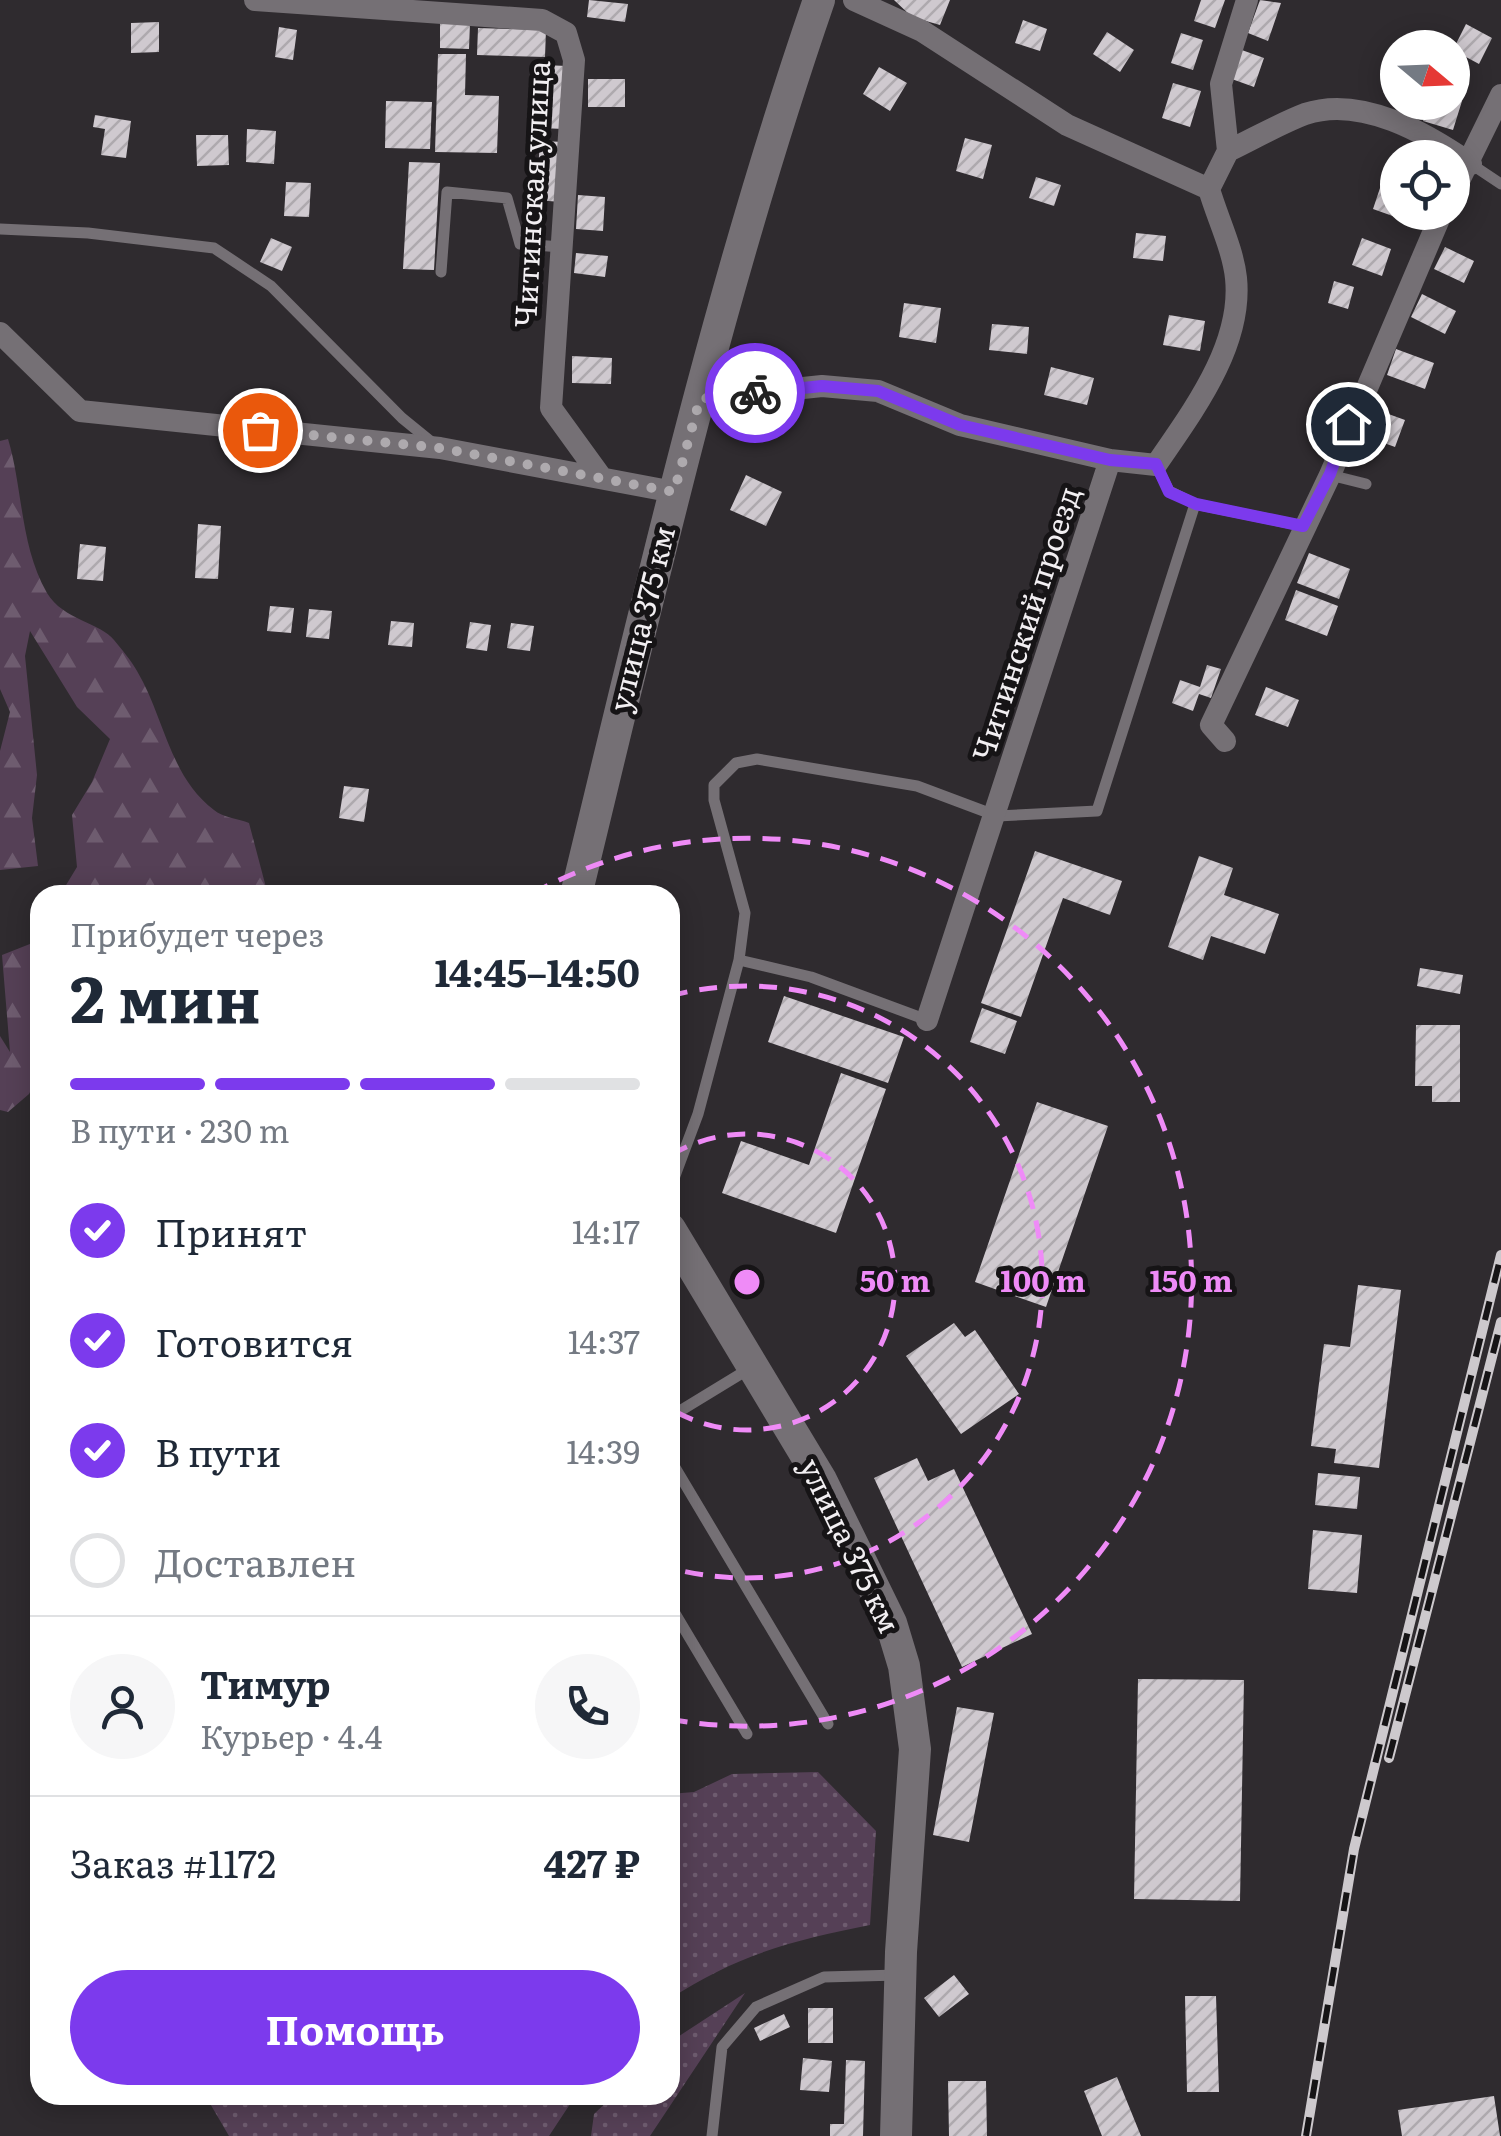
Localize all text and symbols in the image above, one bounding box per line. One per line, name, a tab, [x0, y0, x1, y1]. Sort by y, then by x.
north arrow	[1380, 30, 1470, 120]
map controls	[1380, 30, 1470, 230]
street label: Читинская улица	[501, 58, 559, 328]
button: locate	[1380, 140, 1470, 230]
courier	[705, 343, 805, 443]
icon: bike	[728, 366, 783, 421]
pin	[1306, 382, 1391, 467]
pin	[218, 388, 303, 473]
icon: home	[1321, 397, 1376, 452]
icon: bag	[233, 403, 288, 458]
street label: Читинский проезд	[959, 480, 1089, 766]
street label: улица 375 км	[596, 521, 684, 716]
text: Прибудет через	[70, 909, 324, 957]
text: 14:45–14:50	[435, 942, 640, 999]
text: 2 мин	[70, 946, 261, 1043]
text: В пути · 230 m	[70, 1105, 290, 1153]
text: Принят	[155, 1202, 307, 1259]
icon: check	[70, 1203, 125, 1258]
text: 14:17	[572, 1206, 640, 1254]
text: 50 m	[860, 1257, 930, 1301]
text: 100 m	[1000, 1257, 1086, 1301]
text: 150 m	[1149, 1257, 1233, 1301]
centre of rings	[729, 1264, 765, 1300]
text: Готовится	[155, 1312, 353, 1369]
icon: check	[70, 1313, 125, 1368]
text: 14:37	[568, 1316, 640, 1364]
text: В пути	[155, 1422, 282, 1479]
icon: check	[70, 1423, 125, 1478]
text: 14:39	[566, 1426, 640, 1474]
street label: улица 375 км	[790, 1450, 913, 1640]
text: Доставлен	[155, 1532, 356, 1589]
button: person	[70, 1654, 175, 1759]
text: Тимур	[200, 1654, 331, 1711]
button: phone	[535, 1654, 640, 1759]
text: Курьер · 4.4	[200, 1711, 382, 1759]
text: Заказ #1172	[70, 1833, 276, 1890]
text: 427 ₽	[544, 1833, 640, 1890]
button: Помощь	[70, 1970, 640, 2085]

